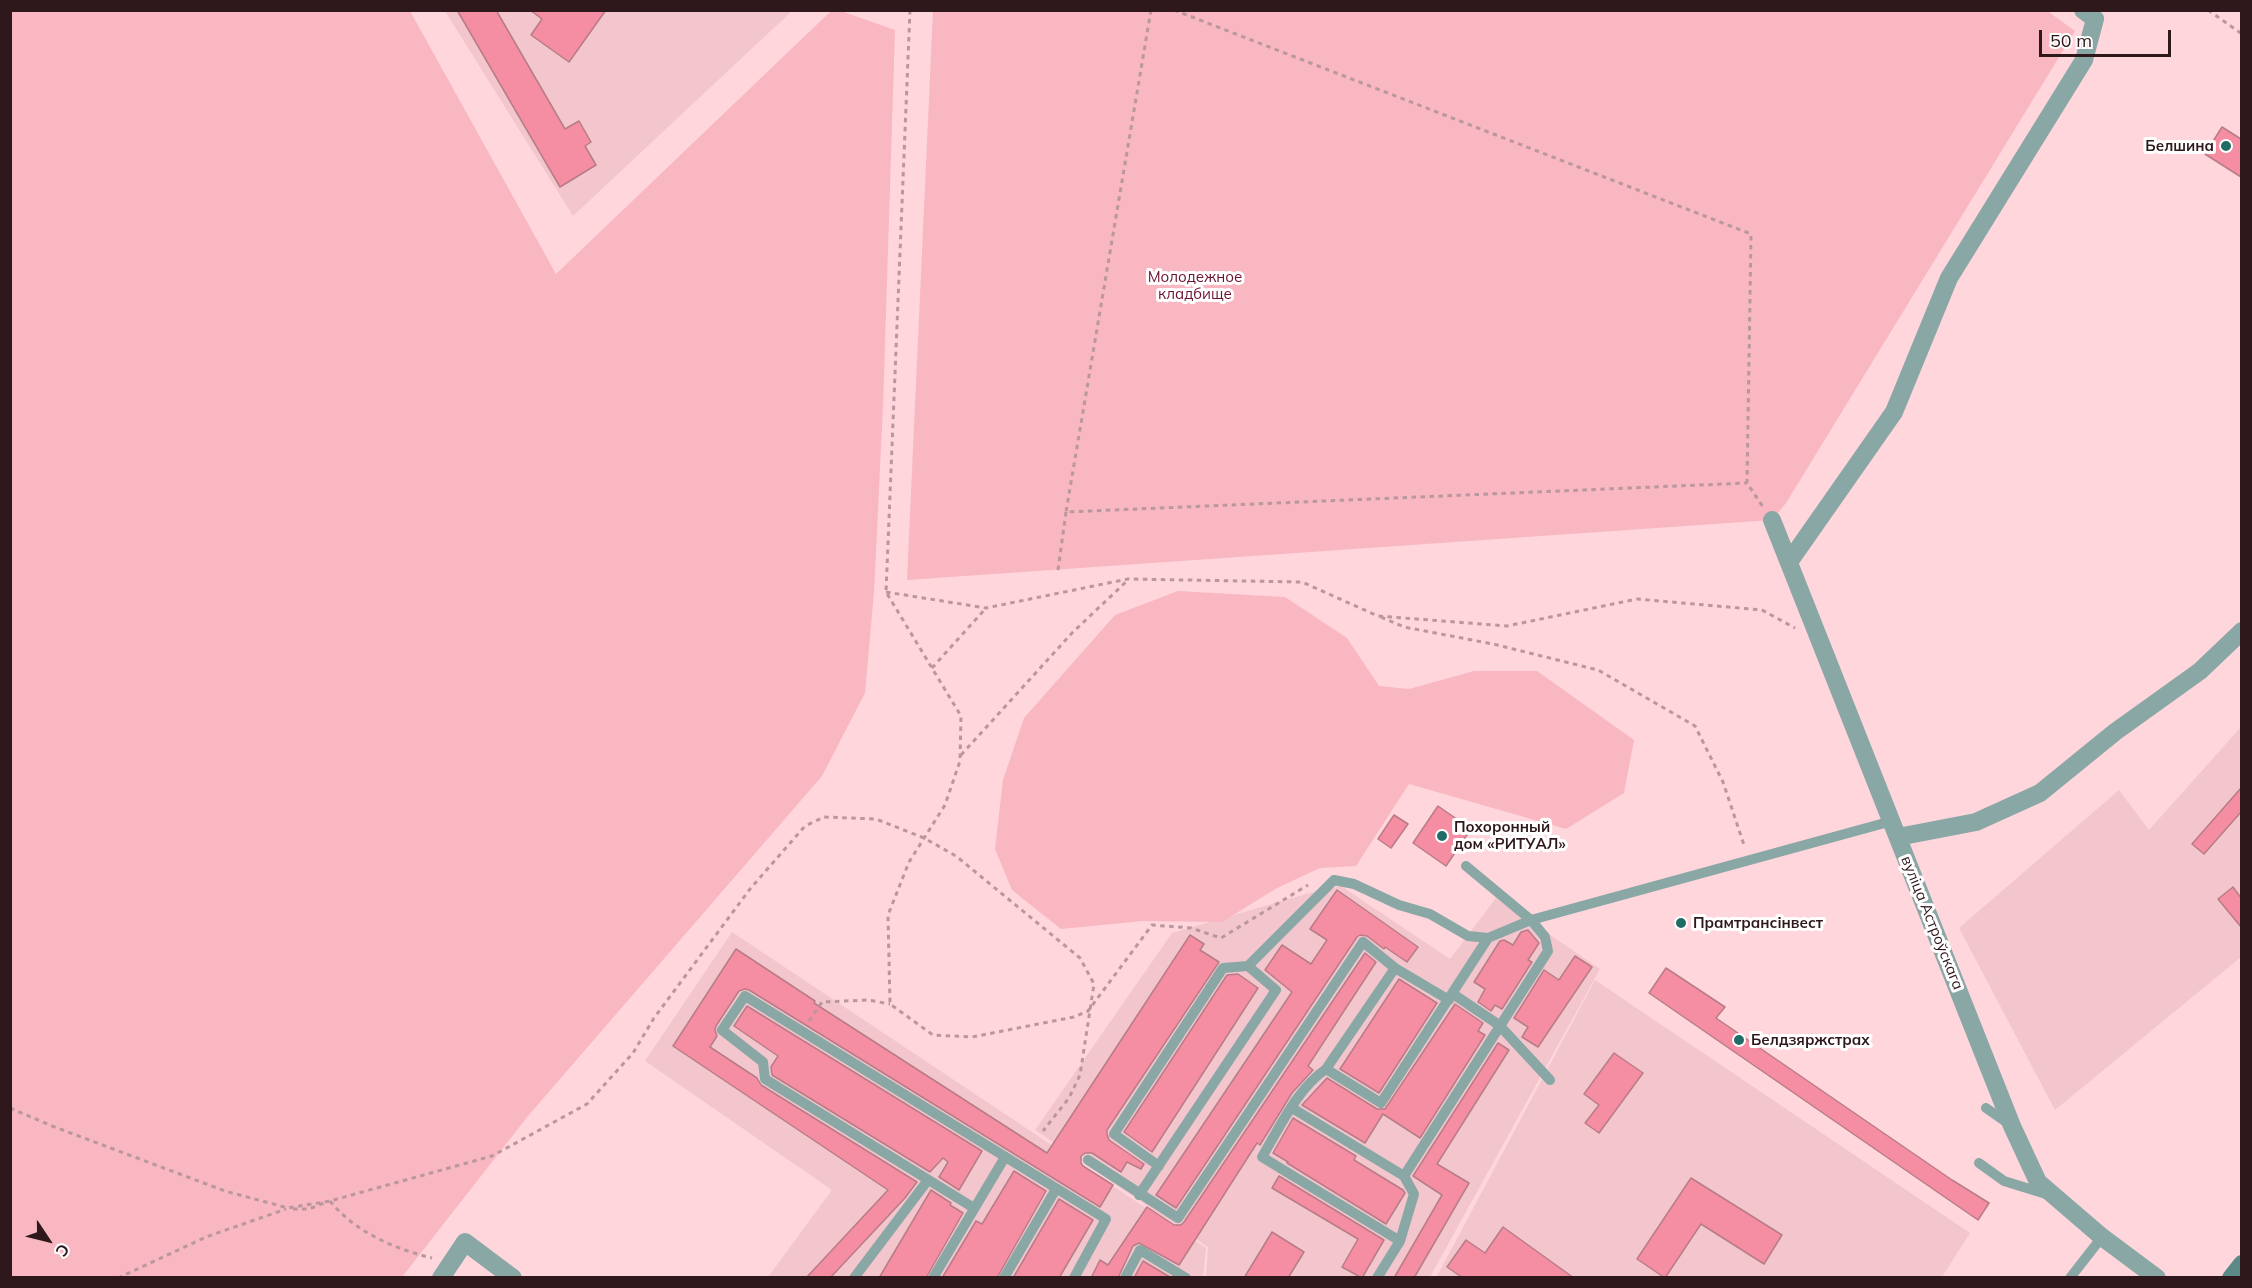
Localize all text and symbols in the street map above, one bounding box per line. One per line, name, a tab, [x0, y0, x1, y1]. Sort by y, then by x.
scale bar	[2042, 18, 2174, 56]
text: 50 m	[2050, 29, 2092, 52]
place label: Белшина	[2145, 137, 2214, 155]
marker: Белшина	[2219, 139, 2233, 153]
park label: Молодежное кладбище	[1148, 268, 1242, 303]
place label: Похоронный дом «РИТУАЛ»	[1454, 818, 1566, 853]
marker: Похоронный дом «РИТУАЛ»	[1435, 829, 1449, 843]
street label: вуліца Астроўскага	[1897, 854, 1967, 992]
place label: Прамтрансінвест	[1693, 914, 1823, 932]
marker: Прамтрансінвест	[1674, 916, 1688, 930]
place label: Белдзяржстрах	[1751, 1031, 1870, 1049]
marker: Белдзяржстрах	[1732, 1033, 1746, 1047]
north arrow	[18, 1210, 78, 1270]
text: С	[51, 1240, 74, 1261]

